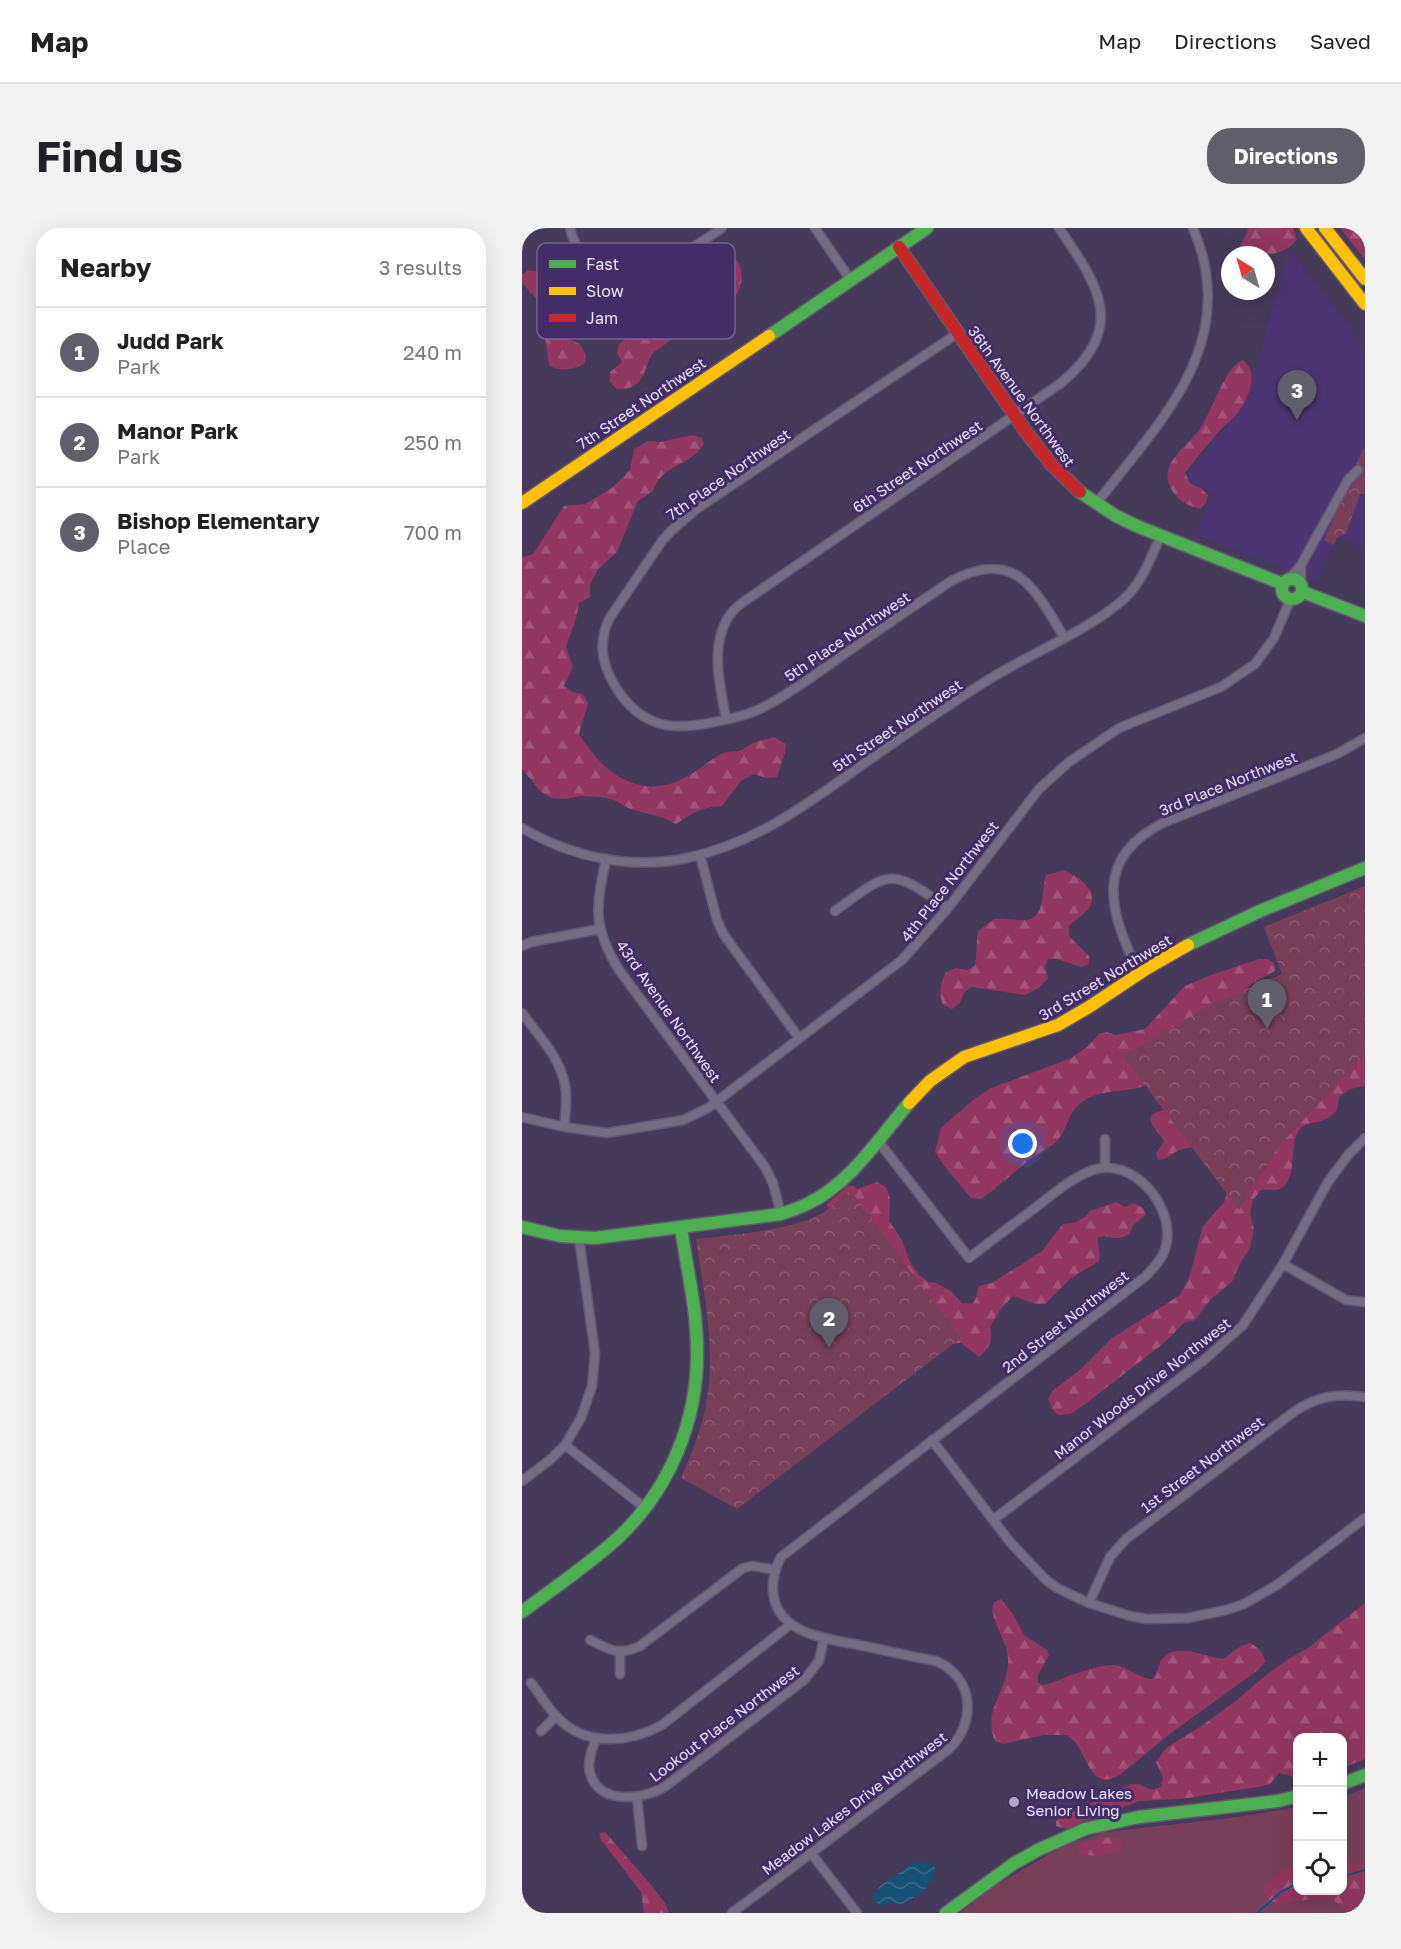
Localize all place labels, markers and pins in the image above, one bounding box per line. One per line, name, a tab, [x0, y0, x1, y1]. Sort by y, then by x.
pin: 3	[1278, 370, 1316, 420]
pin: 1	[1248, 980, 1286, 1029]
pin: 2	[810, 1298, 848, 1348]
place label: Meadow Lakes Senior Living	[1026, 1784, 1132, 1819]
marker: Meadow Lakes Senior Living	[1007, 1795, 1021, 1809]

